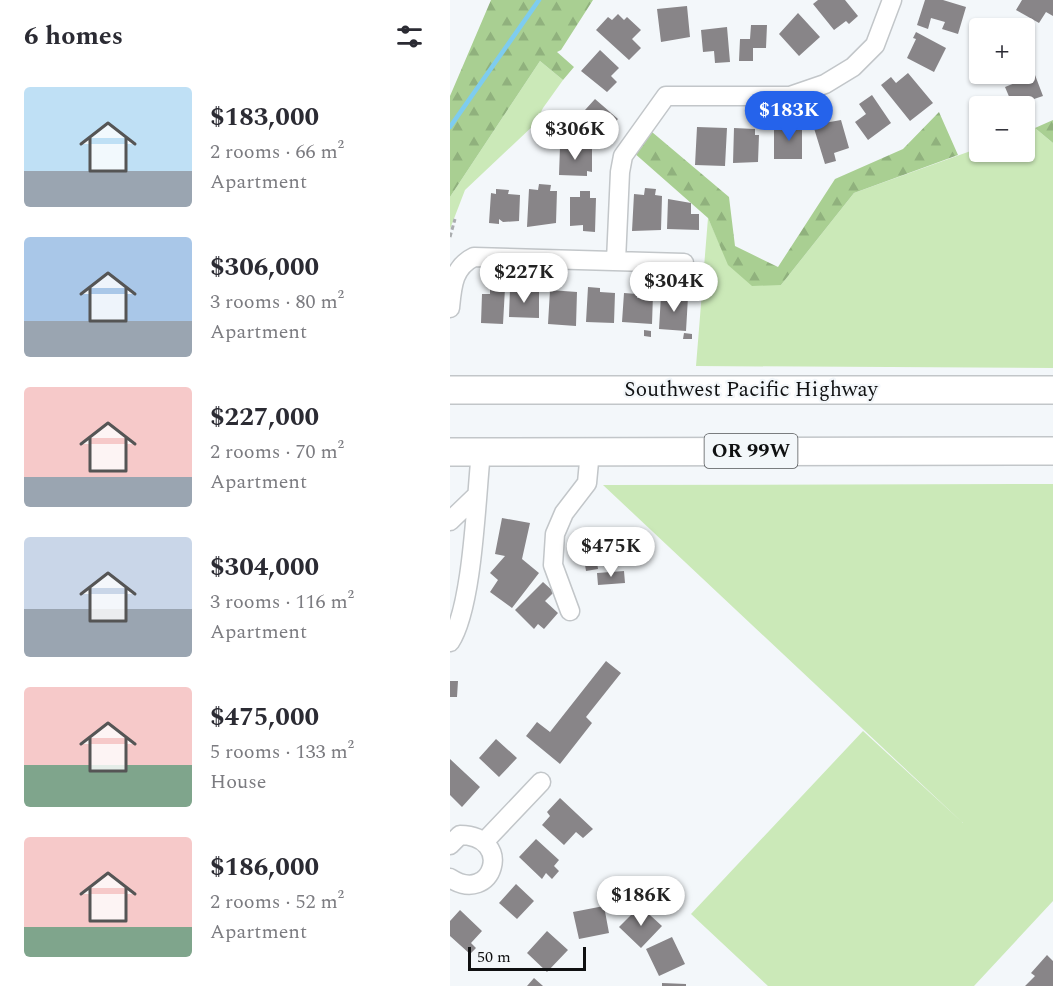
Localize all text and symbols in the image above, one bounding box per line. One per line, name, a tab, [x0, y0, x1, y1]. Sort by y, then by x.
text: 6 homes	[24, 16, 123, 56]
map controls	[969, 18, 1035, 162]
button: +	[969, 18, 1035, 84]
icon: filters	[393, 20, 426, 53]
pin: $183K	[747, 91, 831, 142]
text: $183K	[759, 95, 819, 125]
button: −	[969, 96, 1035, 162]
text: $183,000	[210, 97, 319, 137]
pin: $306K	[533, 110, 617, 161]
icon: home	[72, 111, 144, 183]
text: $306K	[545, 114, 605, 144]
text: 2 rooms · 66 m²	[210, 137, 344, 167]
text: Apartment	[210, 167, 307, 197]
text: $306,000	[210, 247, 319, 287]
pin: $227K	[482, 253, 566, 304]
text: $227K	[494, 257, 554, 287]
icon: home	[72, 261, 144, 333]
pin: $304K	[632, 262, 716, 313]
text: $304K	[644, 266, 704, 296]
text: 3 rooms · 80 m²	[210, 287, 344, 317]
text: Apartment	[210, 317, 307, 347]
street label: Southwest Pacific Highway	[624, 374, 879, 406]
text: $227,000	[210, 397, 319, 437]
icon: home	[72, 411, 144, 483]
road number: OR 99W	[704, 434, 798, 468]
text: 2 rooms · 70 m²	[210, 437, 344, 467]
text: Apartment	[210, 467, 307, 497]
pin: $475K	[569, 527, 653, 578]
text: $475K	[581, 531, 641, 561]
text: $304,000	[210, 547, 319, 587]
icon: home	[72, 561, 144, 633]
text: 3 rooms · 116 m²	[210, 587, 354, 617]
text: Apartment	[210, 617, 307, 647]
text: $475,000	[210, 697, 319, 737]
icon: home	[72, 711, 144, 783]
text: 5 rooms · 133 m²	[210, 737, 354, 767]
text: House	[210, 767, 267, 797]
text: $186,000	[210, 847, 319, 887]
icon: home	[72, 861, 144, 933]
pin: $186K	[599, 876, 683, 927]
text: $186K	[611, 880, 671, 910]
text: 2 rooms · 52 m²	[210, 887, 344, 917]
text: Apartment	[210, 917, 307, 947]
scale bar	[468, 944, 586, 972]
text: 50 m	[477, 945, 511, 969]

